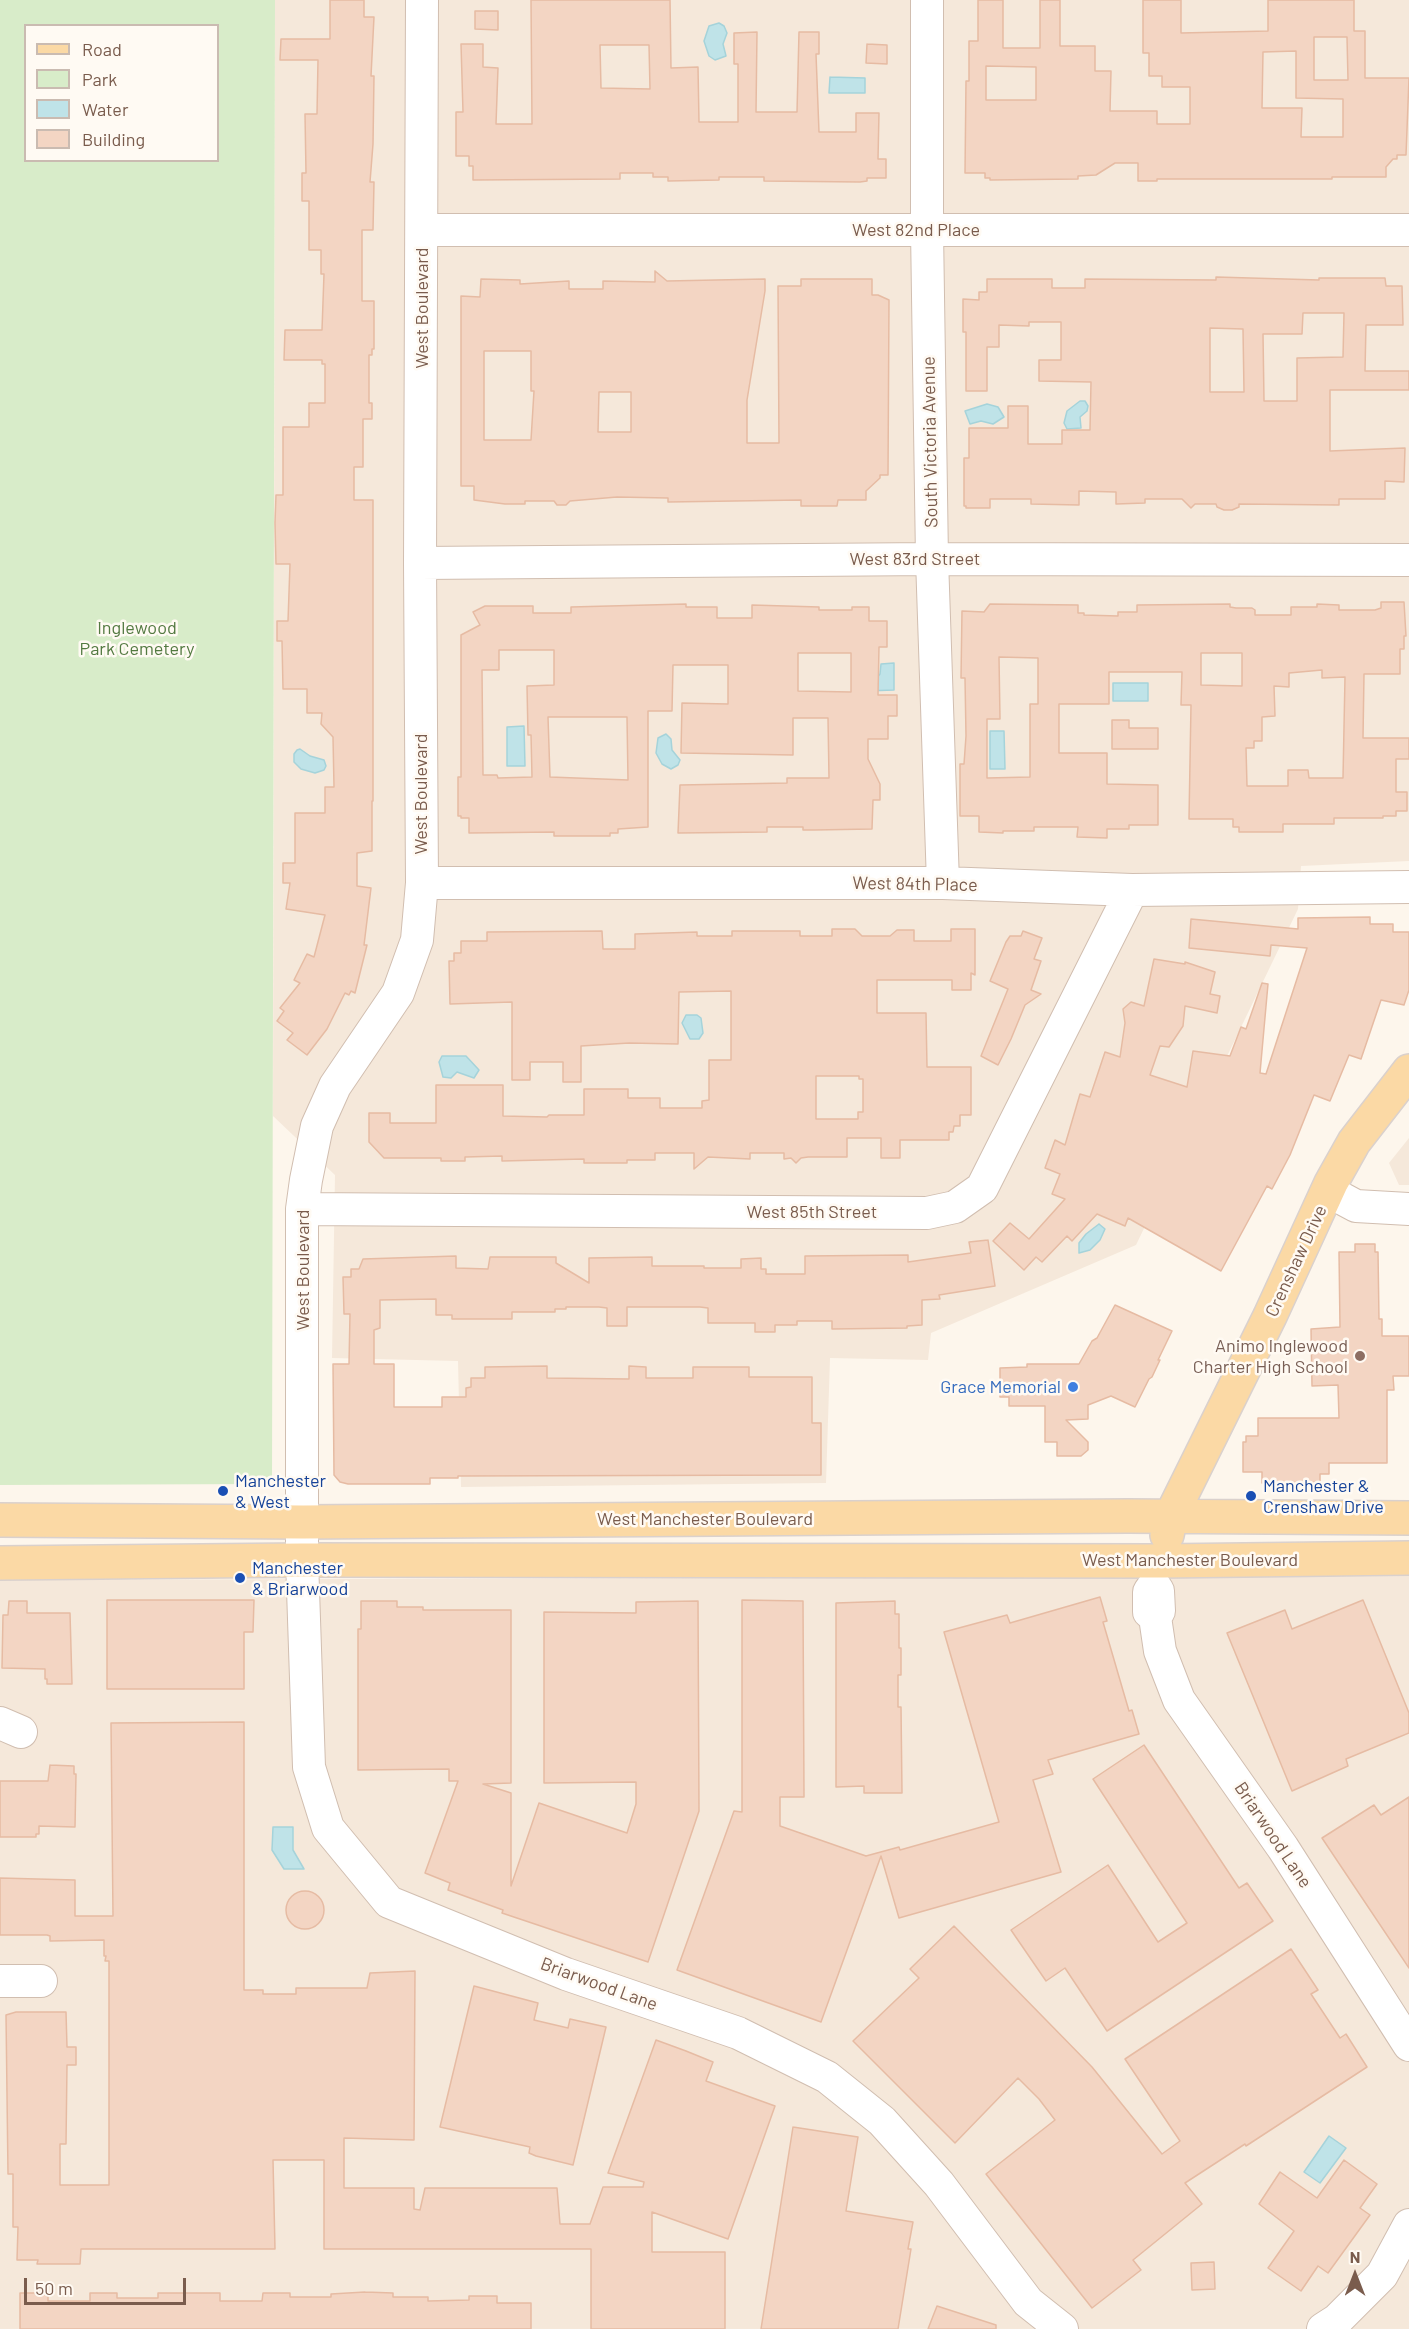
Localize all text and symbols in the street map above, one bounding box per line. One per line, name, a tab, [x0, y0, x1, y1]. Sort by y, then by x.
legend	[24, 24, 219, 162]
text: Road	[82, 38, 122, 60]
text: Park	[82, 68, 117, 90]
text: Water	[82, 98, 129, 120]
text: Building	[82, 128, 145, 150]
street label: West 82nd Place	[852, 219, 980, 241]
street label: West Boulevard	[411, 247, 433, 369]
street label: South Victoria Avenue	[918, 356, 942, 528]
street label: West 83rd Street	[850, 548, 980, 570]
park label: Inglewood Park Cemetery	[80, 617, 194, 660]
street label: West Boulevard	[410, 733, 432, 855]
street label: West 84th Place	[852, 872, 978, 896]
street label: West 85th Street	[747, 1201, 877, 1223]
street label: Crenshaw Drive	[1261, 1202, 1331, 1320]
street label: West Boulevard	[292, 1209, 314, 1331]
place label: Animo Inglewood Charter High School	[1193, 1335, 1348, 1378]
marker: Animo Inglewood Charter High School	[1353, 1349, 1367, 1363]
place label: Grace Memorial	[940, 1376, 1061, 1398]
marker: Grace Memorial	[1066, 1380, 1080, 1394]
place label: Manchester & West	[235, 1470, 326, 1512]
place label: Manchester & Crenshaw Drive	[1263, 1475, 1384, 1518]
marker: Manchester & West	[216, 1484, 230, 1498]
marker: Manchester & Crenshaw Drive	[1244, 1489, 1258, 1503]
street label: West Manchester Boulevard	[597, 1508, 813, 1530]
street label: West Manchester Boulevard	[1082, 1549, 1298, 1571]
place label: Manchester & Briarwood	[252, 1557, 348, 1600]
marker: Manchester & Briarwood	[233, 1571, 247, 1585]
street label: Briarwood Lane	[1230, 1778, 1316, 1892]
street label: Briarwood Lane	[538, 1953, 660, 2015]
north arrow	[1325, 2245, 1385, 2305]
text: N	[1350, 2247, 1360, 2266]
scale bar	[27, 2266, 189, 2304]
text: 50 m	[35, 2277, 73, 2299]

